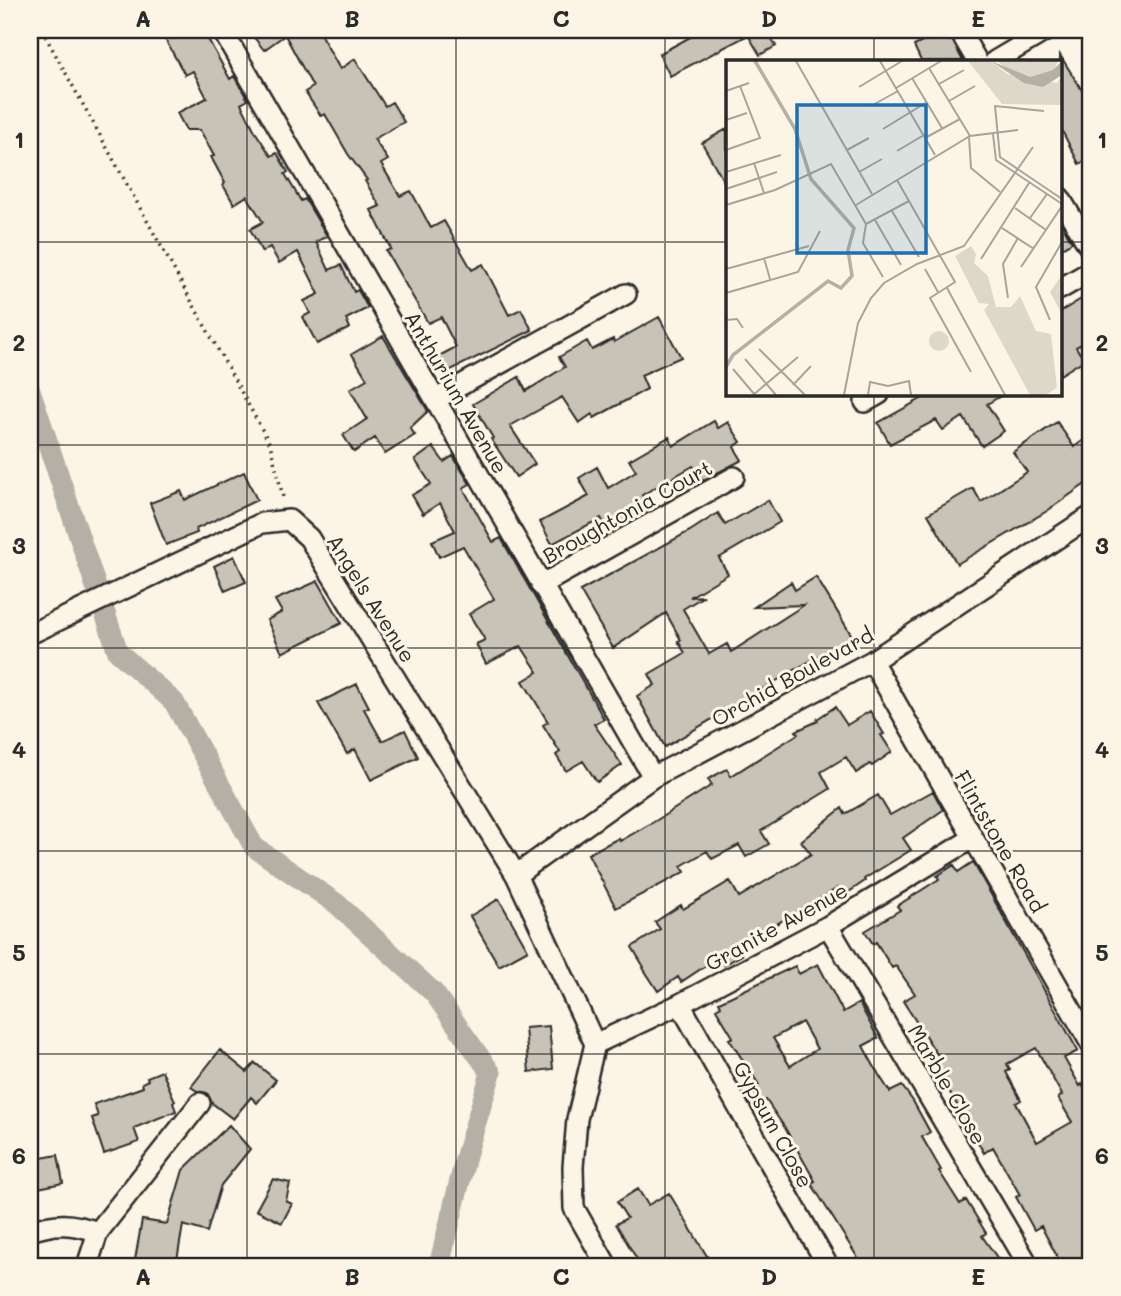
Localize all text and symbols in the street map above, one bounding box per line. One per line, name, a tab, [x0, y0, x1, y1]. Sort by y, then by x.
text: A	[135, 3, 151, 33]
text: B	[344, 3, 360, 33]
text: C	[552, 3, 570, 33]
text: D	[761, 3, 777, 33]
text: E	[971, 3, 985, 33]
inset map	[726, 60, 1062, 396]
text: 1	[14, 124, 24, 154]
text: 1	[1097, 124, 1107, 154]
street label: Anthurium Avenue	[399, 306, 515, 478]
text: 2	[13, 327, 25, 357]
text: 2	[1096, 327, 1108, 357]
street label: Broughtonia Court	[537, 453, 717, 569]
street label: Angels Avenue	[322, 529, 422, 667]
text: 3	[12, 530, 26, 560]
text: 3	[1095, 530, 1109, 560]
street label: Orchid Boulevard	[706, 620, 878, 732]
text: 4	[12, 734, 26, 764]
text: 4	[1095, 734, 1109, 764]
street label: Flintstone Road	[949, 765, 1053, 917]
street label: Granite Avenue	[700, 876, 852, 976]
text: 5	[12, 937, 26, 967]
text: 5	[1095, 937, 1109, 967]
street label: Marble Close	[903, 1019, 993, 1149]
street label: Gypsum Close	[728, 1056, 820, 1192]
text: 6	[12, 1140, 26, 1170]
text: 6	[1095, 1140, 1109, 1170]
text: A	[135, 1261, 151, 1291]
text: B	[344, 1261, 360, 1291]
text: C	[552, 1261, 570, 1291]
text: D	[761, 1261, 777, 1291]
text: E	[971, 1261, 985, 1291]

